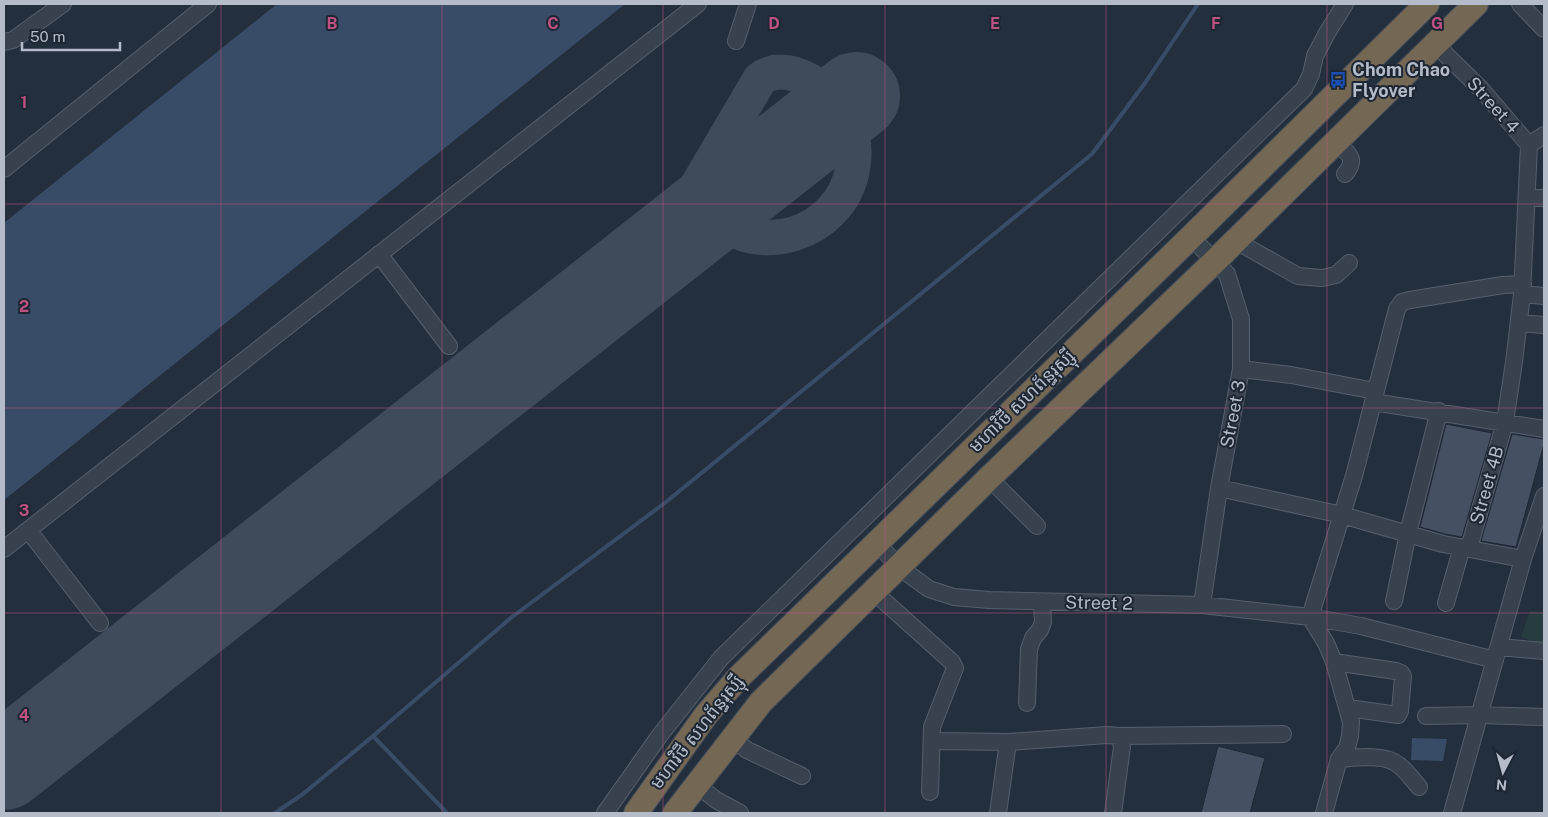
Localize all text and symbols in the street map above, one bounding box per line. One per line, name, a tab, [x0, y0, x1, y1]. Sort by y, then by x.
text: B	[327, 14, 338, 33]
text: C	[547, 14, 559, 33]
text: D	[768, 14, 780, 33]
text: E	[990, 14, 1000, 33]
text: F	[1211, 14, 1221, 33]
text: G	[1431, 14, 1443, 33]
scale bar	[22, 20, 120, 52]
text: 50 m	[30, 28, 65, 45]
place label: Chom Chao Flyover	[1352, 59, 1450, 101]
bus stop icon: Chom Chao Flyover	[1328, 70, 1348, 90]
street label: Street 4	[1463, 72, 1524, 137]
text: 1	[21, 93, 27, 112]
text: 2	[19, 297, 29, 316]
street label: មហាវិថី សហព័ន្ធរុស្ស៊ី	[964, 345, 1083, 461]
street label: Street 3	[1216, 378, 1249, 449]
street label: Street 4B	[1465, 443, 1508, 526]
text: 3	[19, 501, 29, 520]
street label: Street 2	[1065, 591, 1133, 614]
street label: មហាវិថី សហព័ន្ធរុស្ស៊ី	[645, 670, 753, 797]
text: 4	[19, 706, 30, 725]
north arrow	[1478, 747, 1528, 797]
text: N	[1495, 776, 1508, 793]

